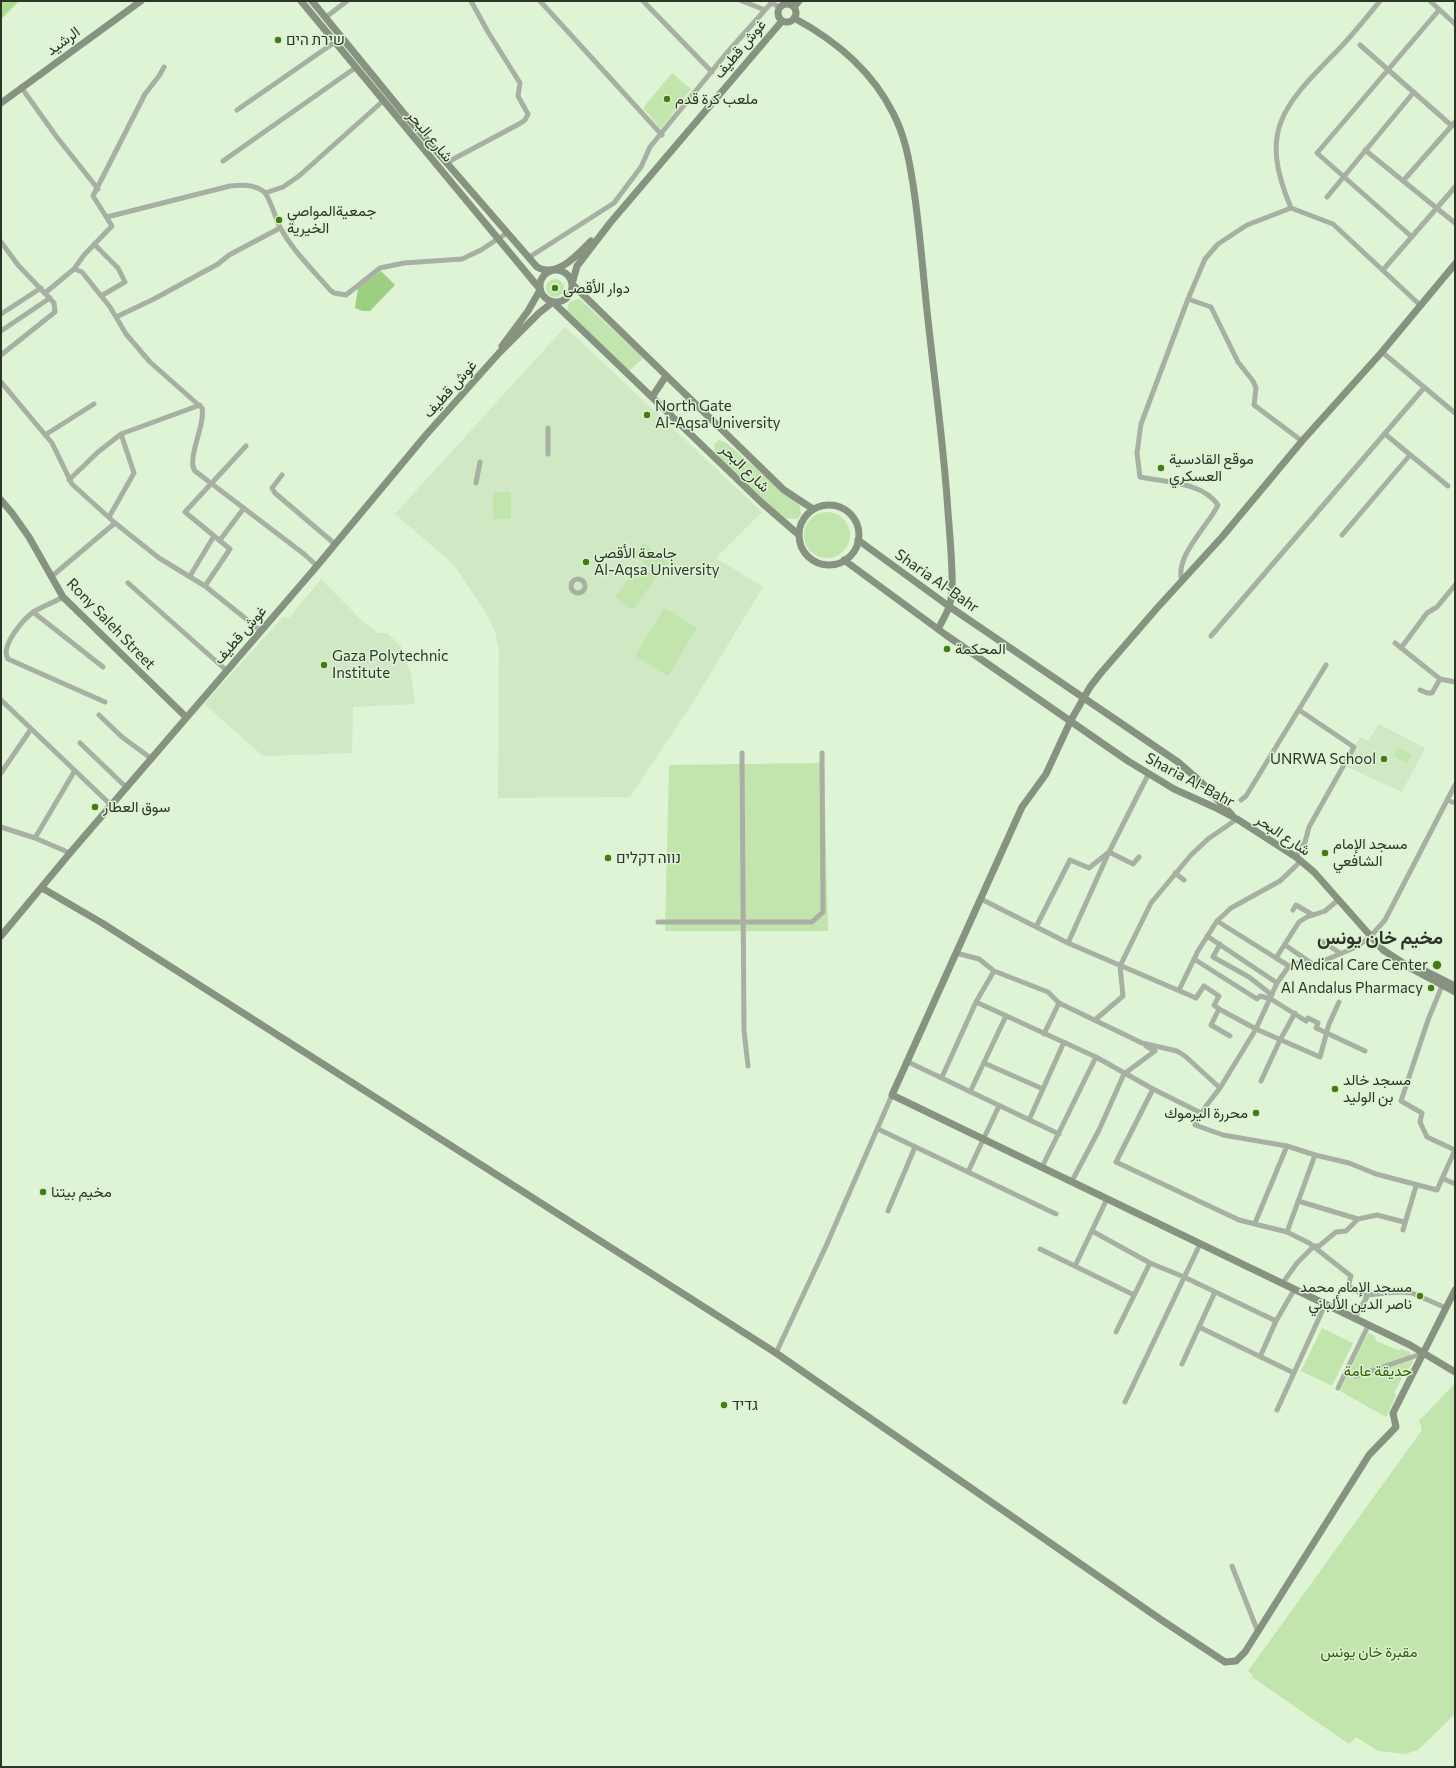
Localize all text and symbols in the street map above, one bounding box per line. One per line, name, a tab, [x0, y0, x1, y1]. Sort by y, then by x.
street label: غوش قطيف	[710, 16, 770, 82]
street label: الرشيد	[42, 23, 84, 59]
place label: שירת הים	[286, 31, 345, 49]
marker: שירת הים	[273, 35, 283, 45]
place label: ملعب كرة قدم	[675, 90, 758, 108]
marker: ملعب كرة قدم	[662, 94, 672, 104]
street label: شارع البحر	[403, 106, 457, 166]
place label: جمعيةالمواصي الخيرية	[287, 202, 376, 237]
marker: جمعيةالمواصي الخيرية	[274, 215, 284, 225]
place label: دوار الأقصى	[563, 279, 630, 297]
marker: دوار الأقصى	[550, 283, 560, 293]
street label: غوش قطيف	[419, 356, 481, 422]
place label: North Gate Al-Aqsa University	[655, 397, 781, 432]
marker: North Gate Al-Aqsa University	[642, 410, 652, 420]
street label: شارع البحر	[716, 440, 774, 496]
place label: موقع القادسية العسكري	[1169, 450, 1254, 485]
marker: موقع القادسية العسكري	[1156, 463, 1166, 473]
place label: جامعة الأقصى Al-Aqsa University	[594, 544, 720, 579]
street label: Sharia Al-Bahr	[892, 545, 982, 617]
marker: جامعة الأقصى Al-Aqsa University	[581, 557, 591, 567]
street label: Rony Saleh Street	[63, 575, 159, 673]
street label: غوش قطيف	[210, 602, 270, 668]
place label: المحكمة	[955, 640, 1006, 658]
marker: المحكمة	[942, 644, 952, 654]
place label: Gaza Polytechnic Institute	[332, 647, 449, 682]
marker: Gaza Polytechnic Institute	[319, 660, 329, 670]
street label: Sharia Al-Bahr	[1142, 749, 1238, 811]
place label: UNRWA School	[1270, 750, 1376, 768]
marker: UNRWA School	[1379, 754, 1389, 764]
place label: سوق العطار	[103, 798, 170, 816]
marker: سوق العطار	[90, 802, 100, 812]
street label: شارع البحر	[1252, 810, 1314, 860]
place label: مسجد الإمام الشافعي	[1333, 835, 1408, 870]
marker: مسجد الإمام الشافعي	[1320, 848, 1330, 858]
place label: נווה דקלים	[616, 849, 681, 867]
marker: נווה דקלים	[603, 853, 613, 863]
district label: مخيم خان يونس	[1317, 927, 1443, 949]
place label: Medical Care Center	[1290, 956, 1428, 974]
marker: Medical Care Center	[1431, 959, 1443, 971]
place label: Al Andalus Pharmacy	[1281, 979, 1423, 997]
marker: Al Andalus Pharmacy	[1426, 983, 1436, 993]
place label: مسجد خالد بن الوليد	[1343, 1071, 1411, 1106]
marker: مسجد خالد بن الوليد	[1330, 1084, 1340, 1094]
place label: محررة اليرموك	[1164, 1104, 1248, 1122]
marker: محررة اليرموك	[1251, 1108, 1261, 1118]
place label: مخيم بيتنا	[51, 1183, 112, 1201]
marker: مخيم بيتنا	[38, 1187, 48, 1197]
place label: مسجد الإمام محمد ناصر الدين الألباني	[1300, 1278, 1412, 1313]
marker: مسجد الإمام محمد ناصر الدين الألباني	[1415, 1291, 1425, 1301]
park label: حديقة عامة	[1344, 1362, 1412, 1380]
place label: גדיד	[732, 1396, 758, 1414]
marker: גדיד	[719, 1400, 729, 1410]
park label: مقبرة خان يونس	[1320, 1643, 1418, 1661]

